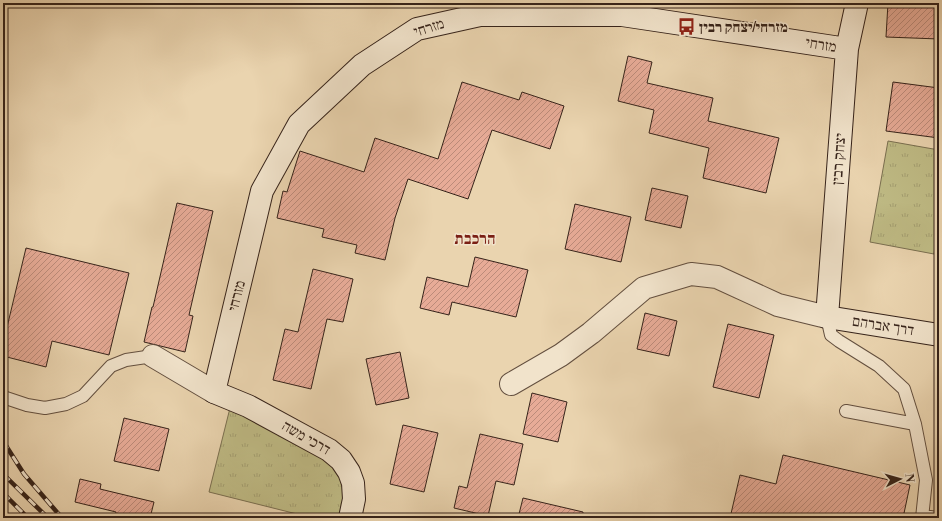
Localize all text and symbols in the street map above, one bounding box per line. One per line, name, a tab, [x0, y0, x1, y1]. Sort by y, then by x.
street label: מזרחי	[411, 14, 447, 42]
bus stop icon: מזרחי/יצחק רבין	[676, 17, 696, 37]
place label: מזרחי/יצחק רבין	[699, 18, 788, 37]
street label: מזרחי	[804, 33, 838, 57]
street label: יצחק רבין	[828, 132, 850, 186]
district label: הרכבת	[455, 229, 495, 249]
street label: מזרחי	[224, 279, 250, 313]
street label: דרך אברהם	[851, 312, 916, 340]
street label: דרכי משה	[278, 416, 334, 460]
north arrow	[880, 459, 920, 499]
text: N	[902, 473, 916, 483]

